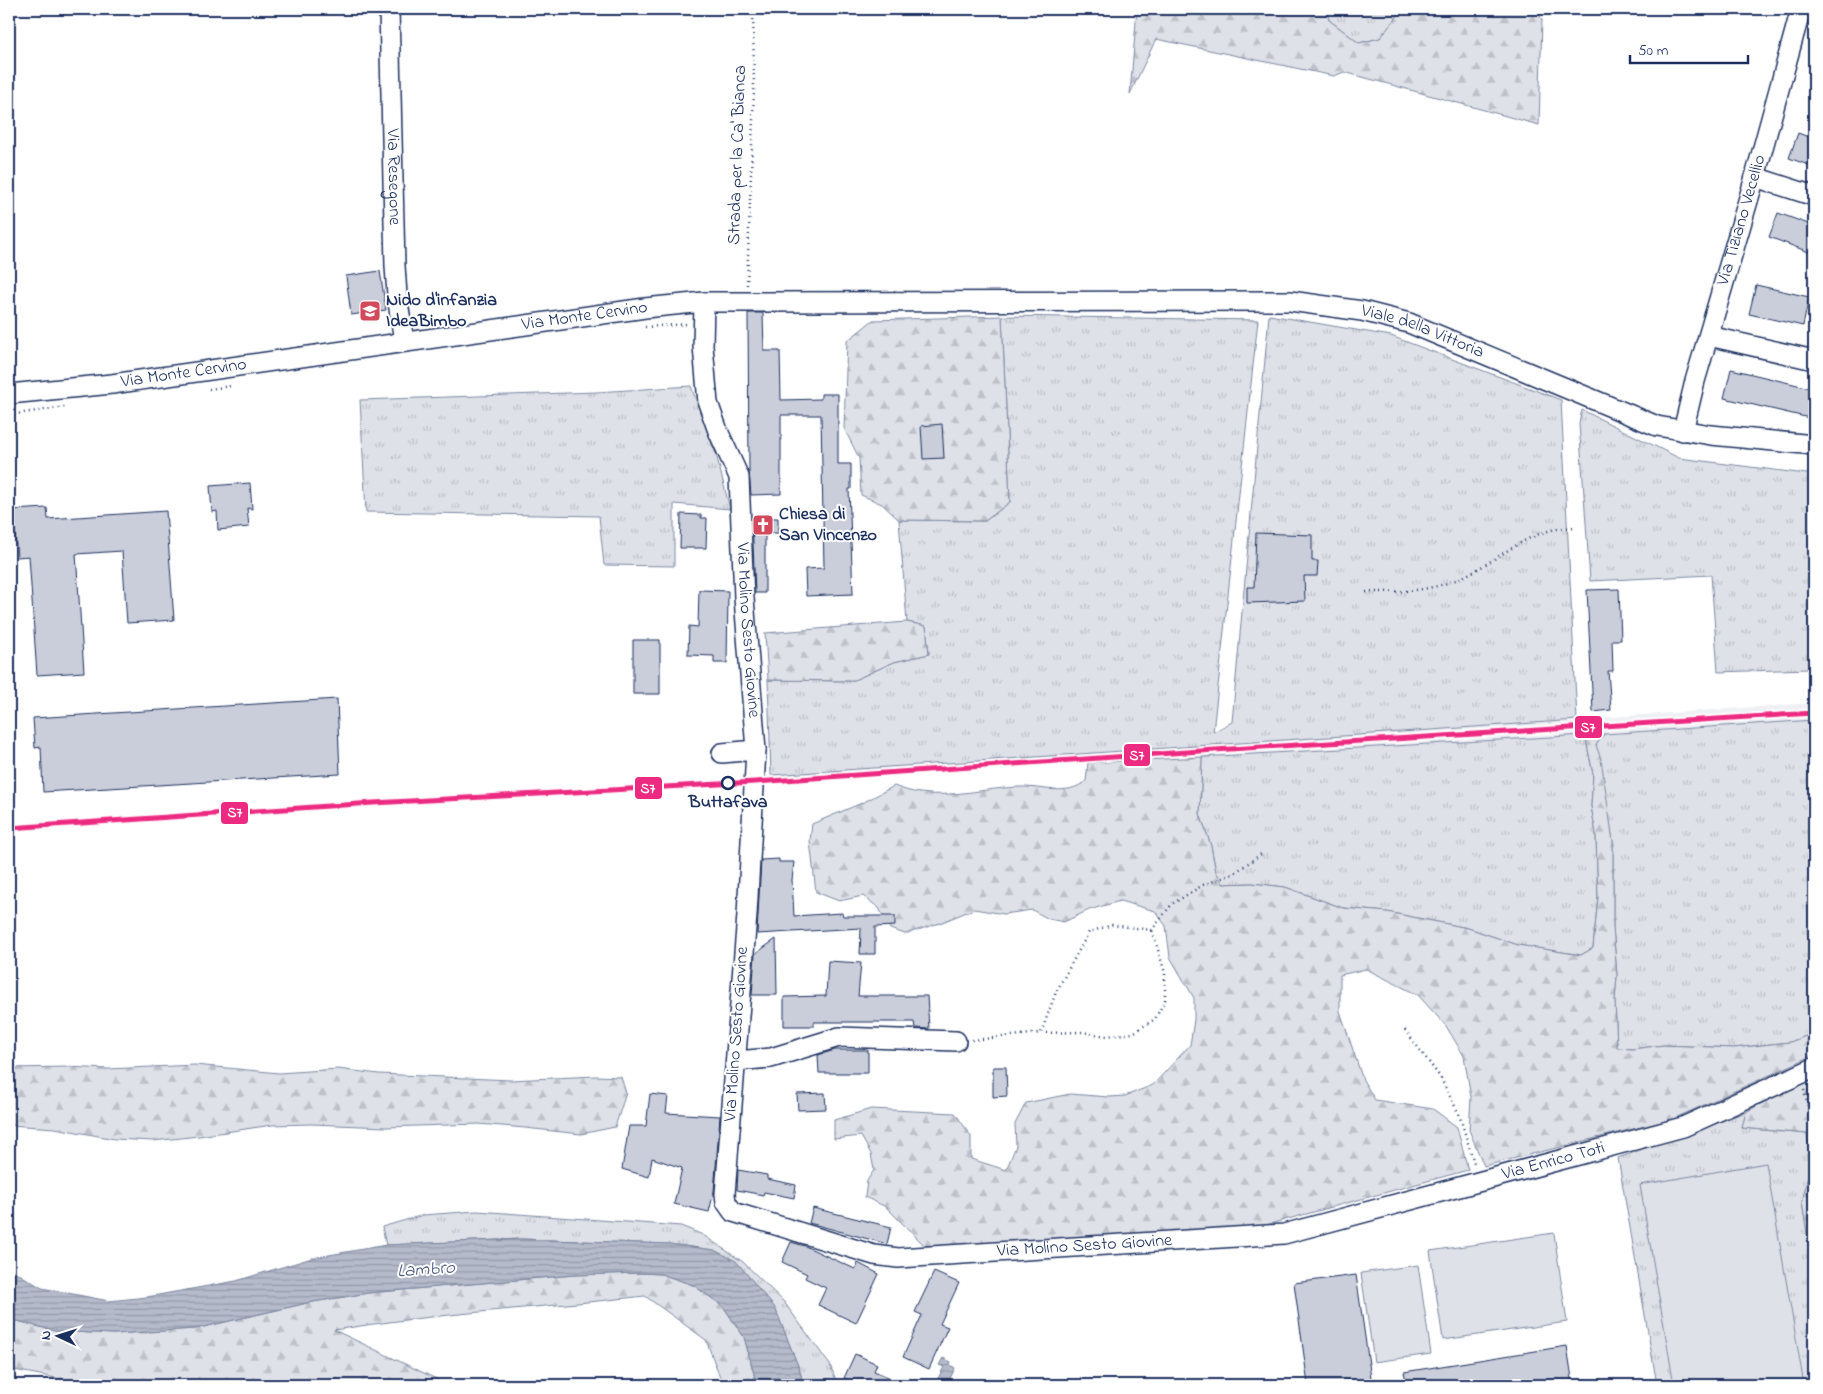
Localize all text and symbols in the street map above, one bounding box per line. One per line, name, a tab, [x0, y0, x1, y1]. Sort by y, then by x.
scale bar	[1630, 32, 1748, 64]
text: 50 m	[1638, 40, 1669, 62]
street label: Strada per la Ca' Bianca	[722, 65, 754, 245]
street label: Via Resegone	[379, 127, 407, 226]
street label: Via Tiziano Vecellio	[1710, 152, 1773, 290]
place label: Nido d'infanzia IdeaBimbo	[386, 288, 497, 335]
street label: Via Monte Cervino	[519, 295, 649, 339]
street label: Viale della Vittoria	[1357, 298, 1488, 366]
school or university icon: Nido d'infanzia IdeaBimbo	[358, 299, 382, 323]
street label: Via Monte Cervino	[118, 352, 248, 396]
place label: Chiesa di San Vincenzo	[779, 502, 877, 549]
church icon: Chiesa di San Vincenzo	[751, 513, 775, 537]
street label: Via Molino Sesto Giovine	[729, 541, 766, 720]
line badge: S7	[1574, 715, 1603, 739]
text: S7	[1581, 718, 1596, 739]
line badge: S7	[1123, 743, 1151, 767]
text: S7	[1130, 746, 1145, 767]
line badge: S7	[634, 776, 663, 800]
marker: Buttafava	[721, 776, 735, 790]
text: S7	[641, 779, 656, 800]
place label: Buttafava	[688, 790, 768, 816]
line badge: S7	[220, 801, 249, 825]
text: S7	[228, 803, 243, 824]
street label: Via Molino Sesto Giovine	[718, 945, 756, 1123]
street label: Via Enrico Toti	[1498, 1135, 1608, 1188]
street label: Via Molino Sesto Giovine	[995, 1228, 1174, 1265]
water label: Lambro	[396, 1254, 457, 1285]
north arrow	[32, 1312, 82, 1362]
text: N	[36, 1330, 57, 1341]

